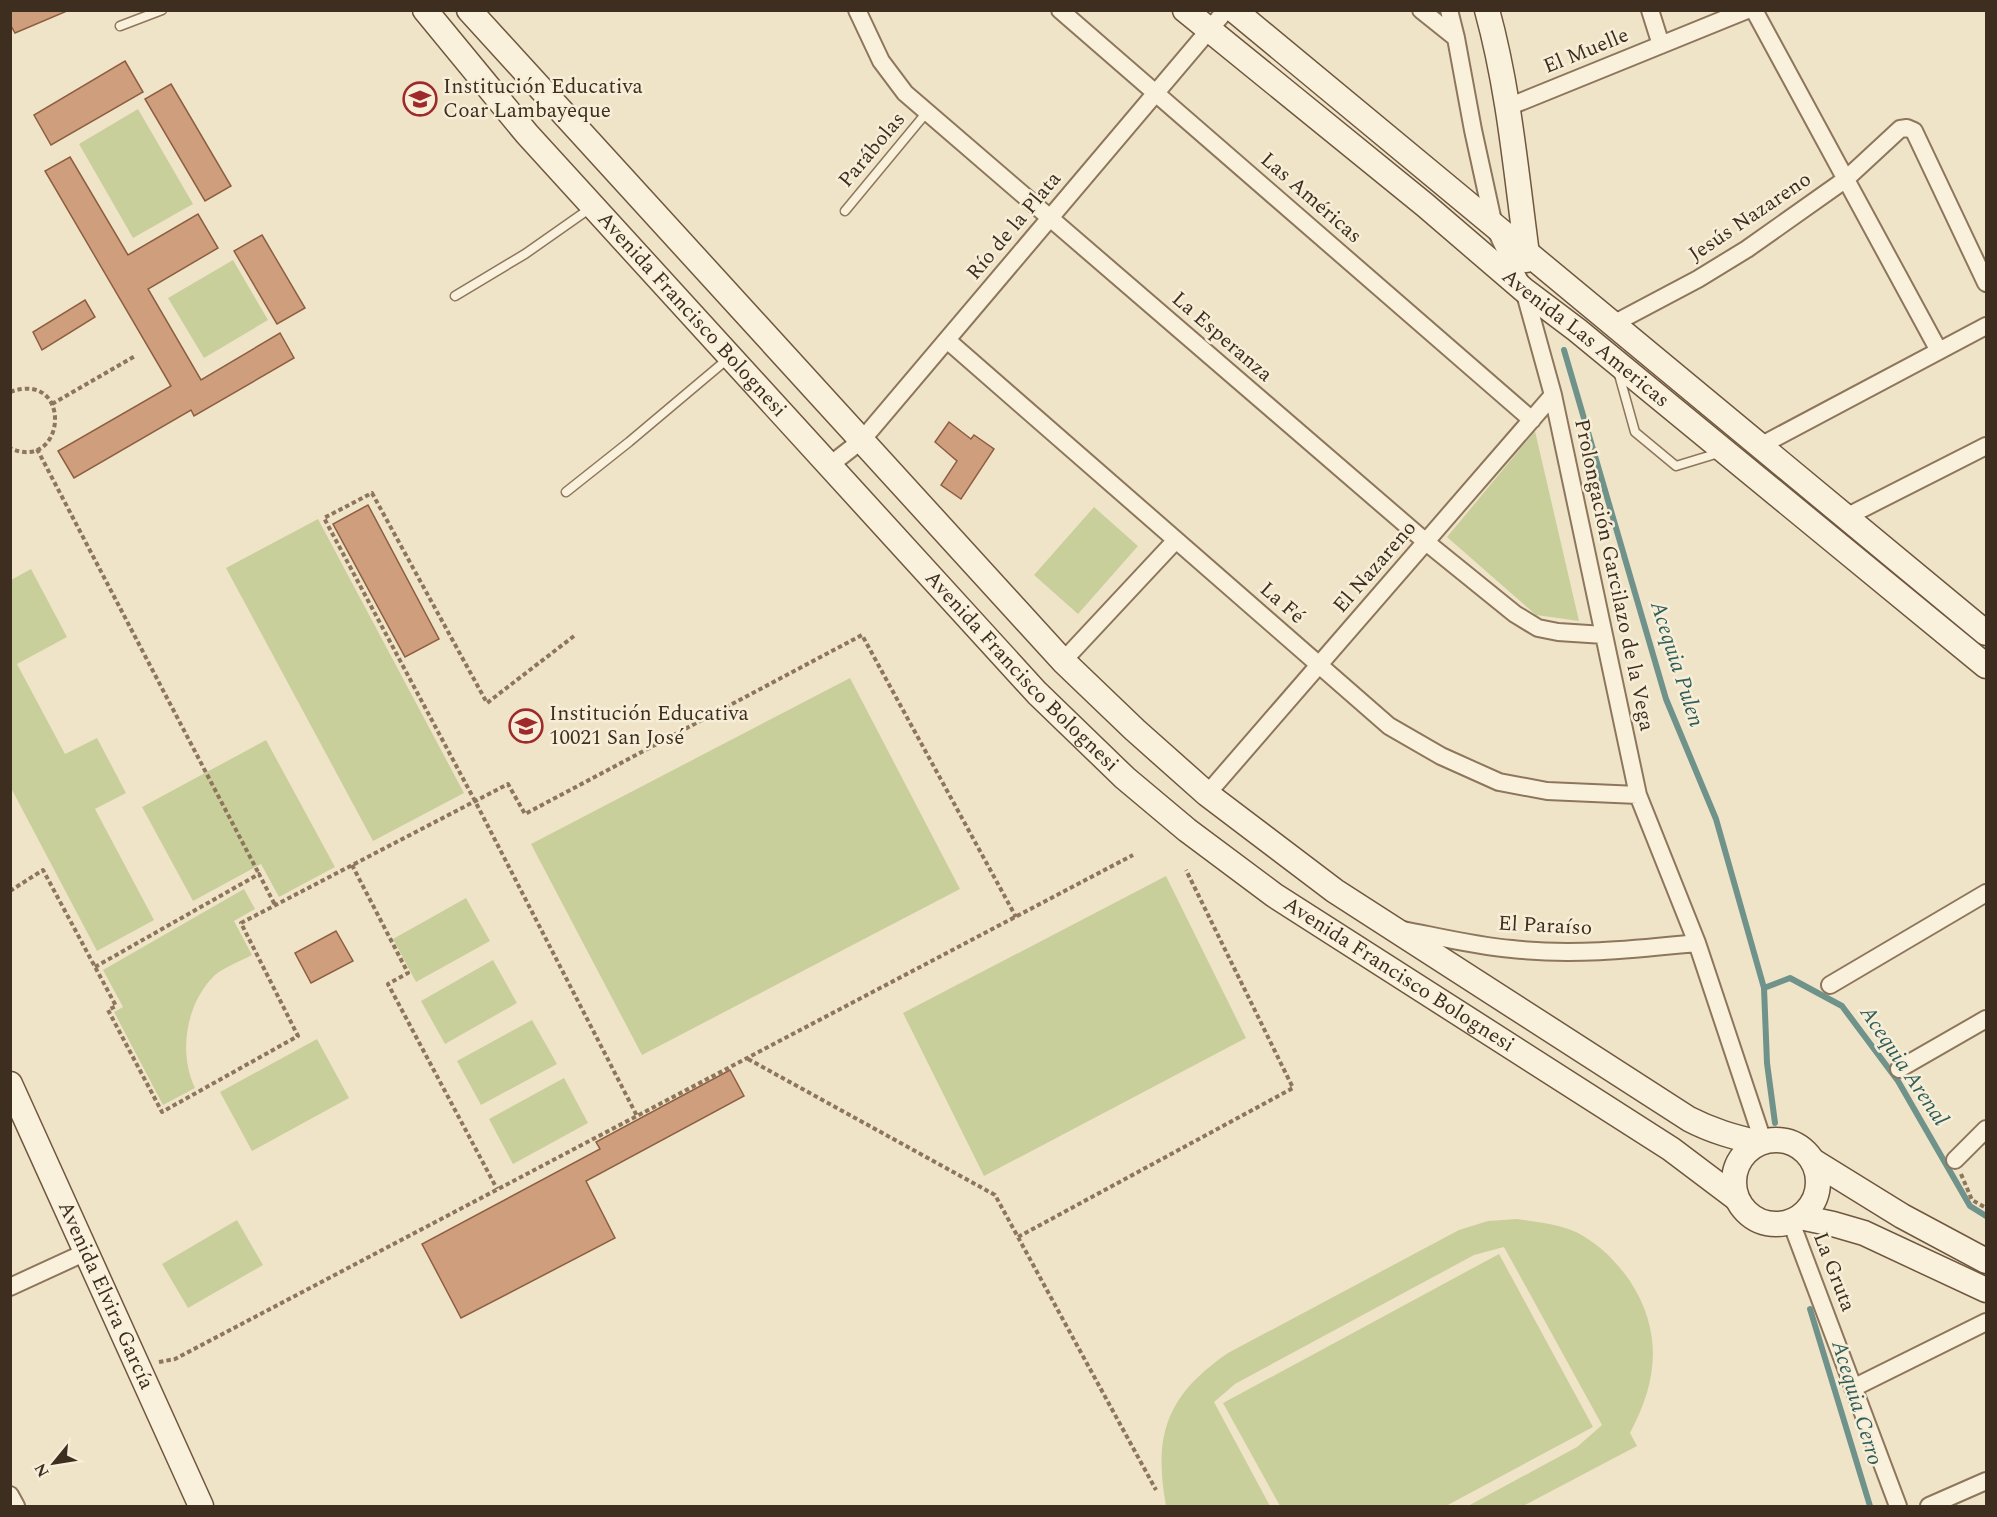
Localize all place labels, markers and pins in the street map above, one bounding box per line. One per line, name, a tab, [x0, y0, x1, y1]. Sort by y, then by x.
place label: Institución Educativa Coar Lambayeque	[443, 71, 644, 127]
school or university icon: Institución Educativa Coar Lambayeque	[402, 81, 438, 117]
place label: Institución Educativa 10021 San José	[549, 698, 750, 754]
school or university icon: Institución Educativa 10021 San José	[508, 708, 544, 744]

